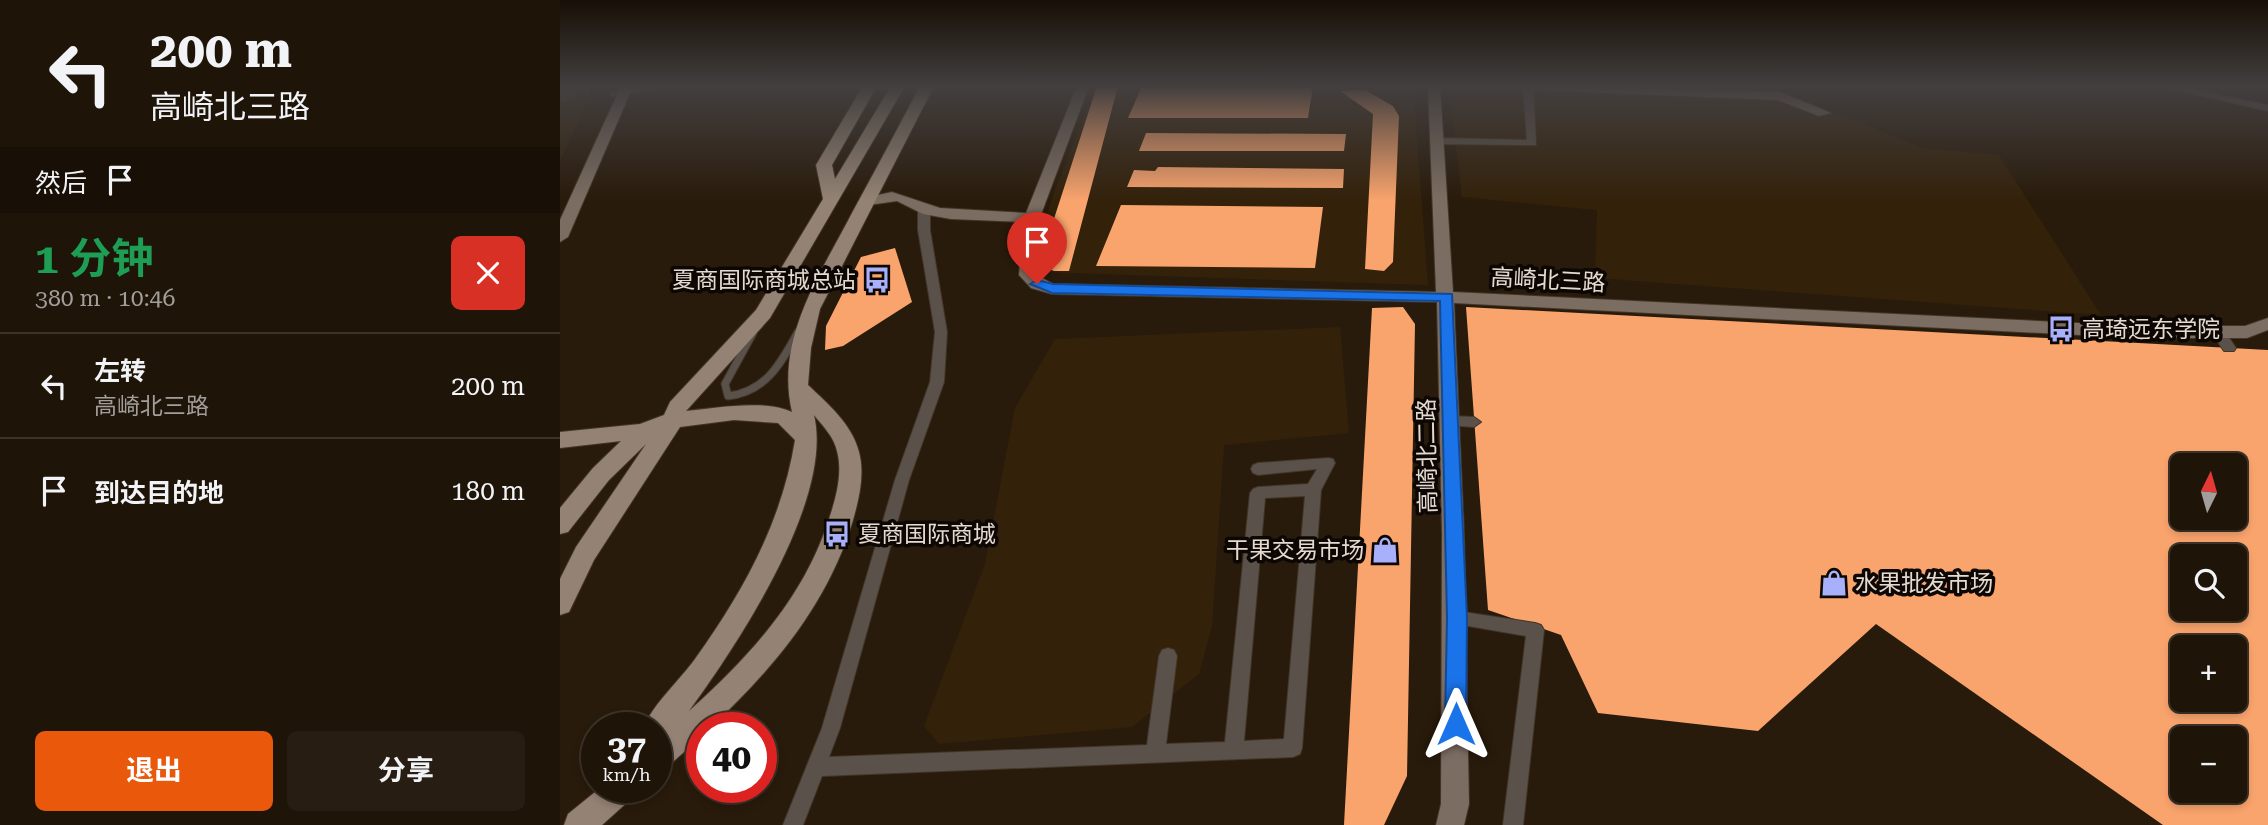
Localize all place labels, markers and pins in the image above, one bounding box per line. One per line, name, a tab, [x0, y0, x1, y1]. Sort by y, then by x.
pin	[1007, 212, 1067, 284]
bus stop icon: 夏商国际商城总站	[862, 265, 892, 295]
place label: 夏商国际商城总站	[672, 267, 856, 294]
bus stop icon: 高琦远东学院	[2046, 314, 2076, 344]
place label: 高琦远东学院	[2082, 316, 2220, 343]
bus stop icon: 夏商国际商城	[822, 519, 852, 549]
place label: 夏商国际商城	[858, 521, 996, 548]
shop icon: 干果交易市场	[1370, 535, 1400, 565]
place label: 干果交易市场	[1226, 537, 1364, 564]
shop icon: 水果批发市场	[1819, 568, 1849, 598]
place label: 水果批发市场	[1855, 570, 1993, 597]

